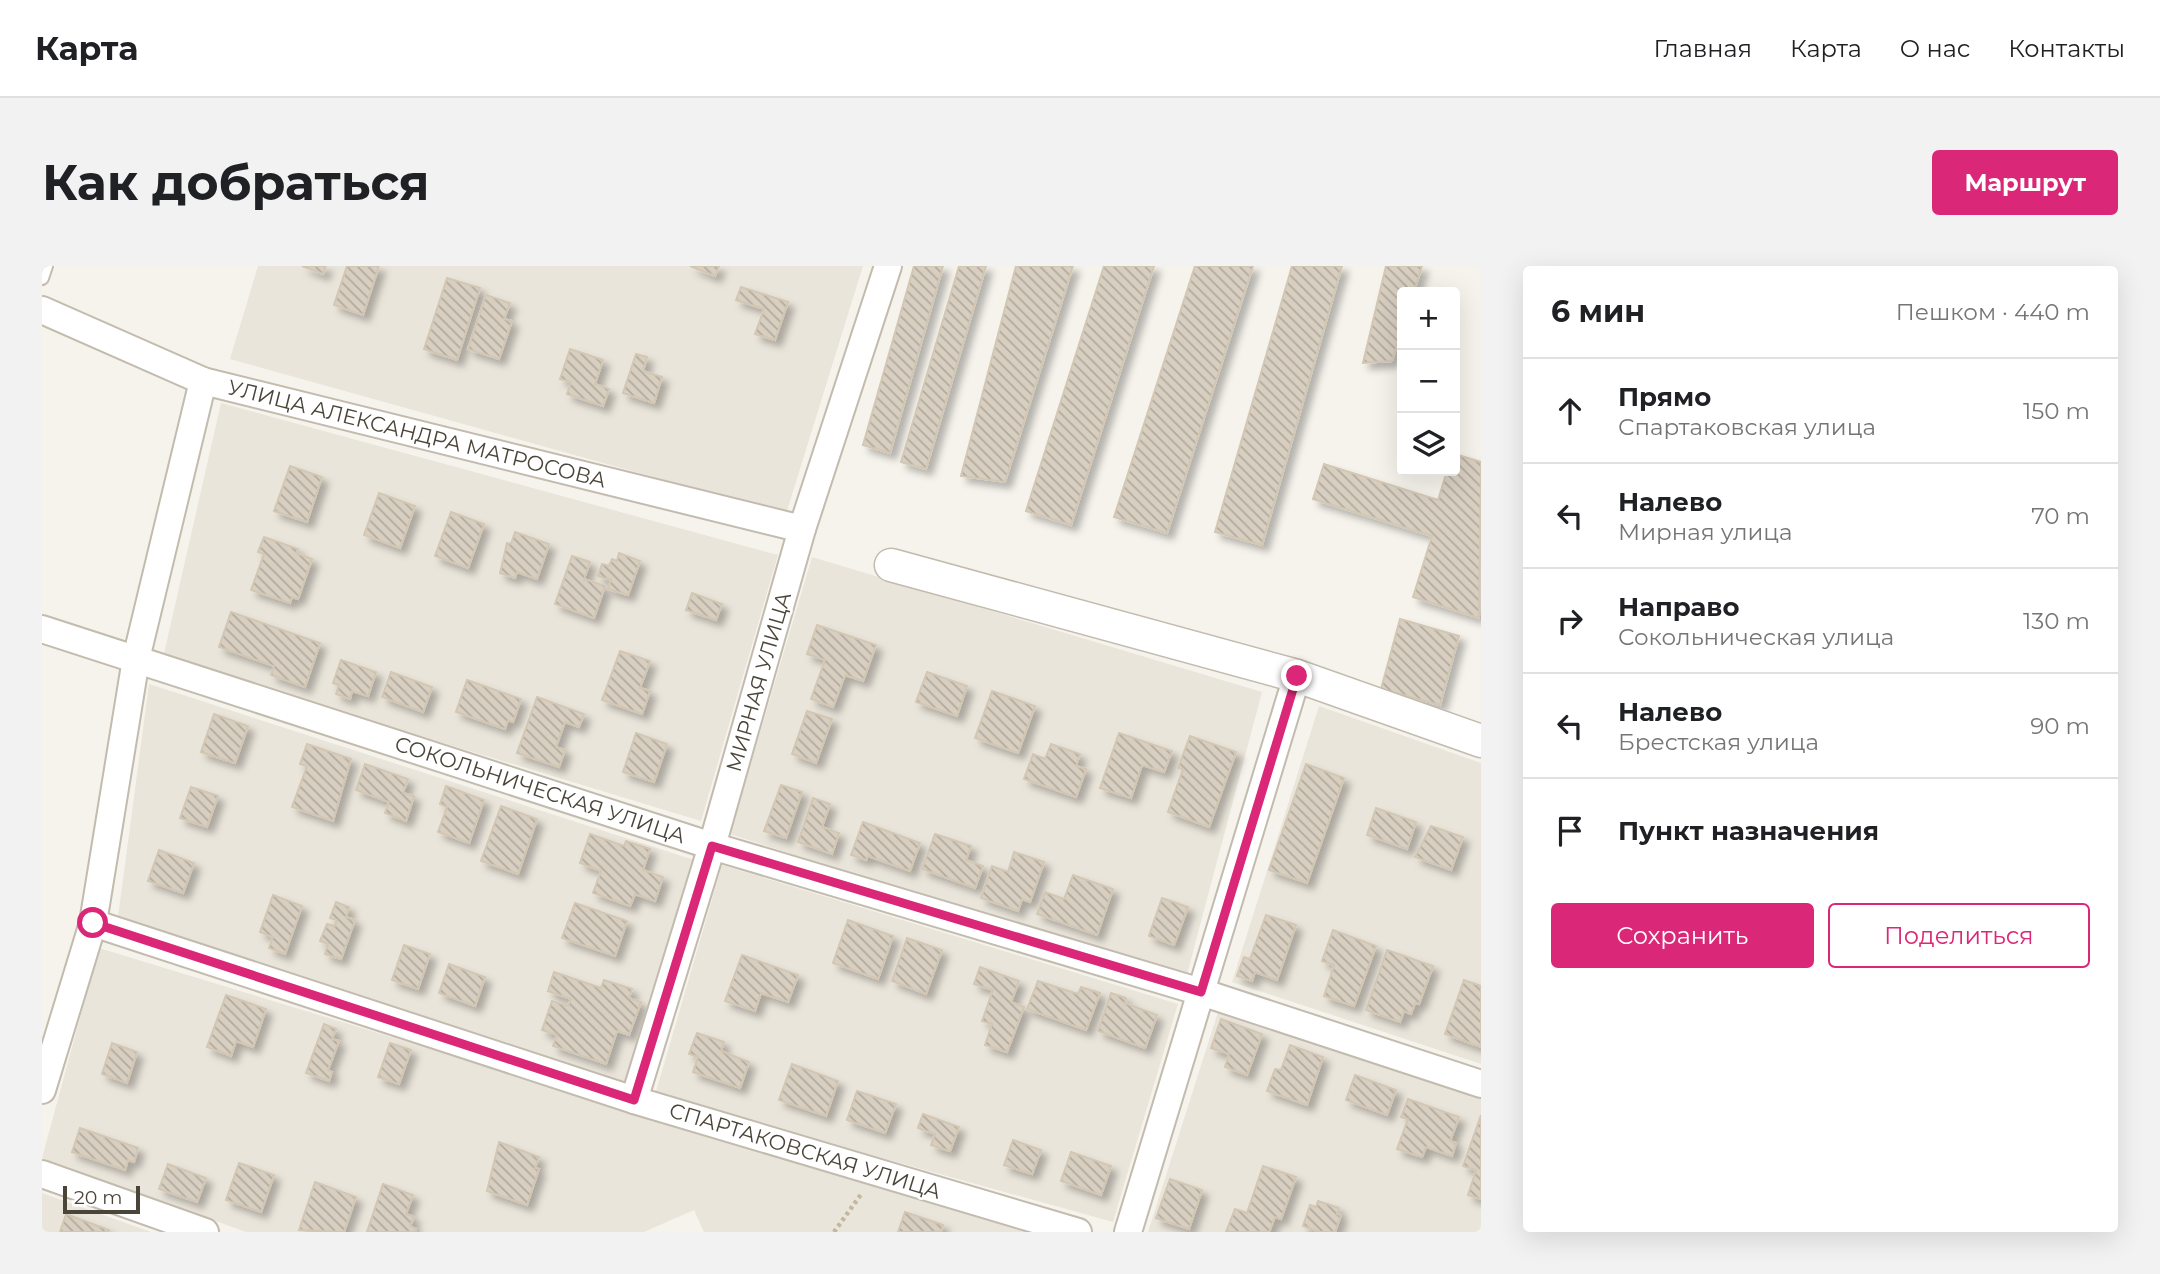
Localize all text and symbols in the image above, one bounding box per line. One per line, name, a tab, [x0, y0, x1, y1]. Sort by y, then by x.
text: Карта	[35, 28, 138, 68]
text: Главная	[1654, 34, 1752, 63]
text: Карта	[1790, 34, 1862, 63]
text: О нас	[1900, 34, 1970, 63]
text: Контакты	[2008, 34, 2125, 63]
button: Маршрут	[1932, 150, 2118, 215]
text: Как добраться	[42, 153, 430, 212]
map controls	[1397, 287, 1460, 476]
button: +	[1397, 287, 1460, 350]
text: 6 мин	[1551, 293, 1645, 330]
text: Пешком · 440 m	[1896, 298, 2090, 326]
button: −	[1397, 350, 1460, 413]
street label: УЛИЦА АЛЕКСАНДРА МАТРОСОВА	[225, 374, 609, 493]
text: Прямо	[1618, 381, 1711, 413]
icon: ahead	[1551, 392, 1589, 430]
text: 150 m	[2023, 397, 2090, 425]
button: layers	[1397, 413, 1460, 476]
text: Спартаковская улица	[1618, 413, 1876, 441]
text: Налево	[1618, 486, 1722, 518]
icon: left	[1551, 497, 1589, 535]
text: 70 m	[2031, 502, 2090, 530]
text: Мирная улица	[1618, 518, 1792, 546]
street label: МИРНАЯ УЛИЦА	[721, 589, 796, 775]
text: Направо	[1618, 591, 1739, 623]
icon: right	[1551, 602, 1589, 640]
text: 130 m	[2023, 607, 2090, 635]
text: Сокольническая улица	[1618, 623, 1894, 651]
route end	[1281, 660, 1312, 691]
text: Налево	[1618, 696, 1722, 728]
icon: left	[1551, 707, 1589, 745]
text: 90 m	[2030, 712, 2090, 740]
text: Брестская улица	[1618, 728, 1819, 756]
street label: СОКОЛЬНИЧЕСКАЯ УЛИЦА	[392, 731, 689, 849]
icon: arrive	[1551, 812, 1589, 850]
text: Пункт назначения	[1618, 815, 1879, 847]
button: Сохранить	[1551, 903, 1814, 968]
button: Поделиться	[1828, 903, 2090, 968]
route start	[77, 907, 108, 938]
street label: СПАРТАКОВСКАЯ УЛИЦА	[666, 1097, 944, 1204]
scale bar	[63, 1183, 140, 1215]
text: 20 m	[74, 1186, 122, 1209]

